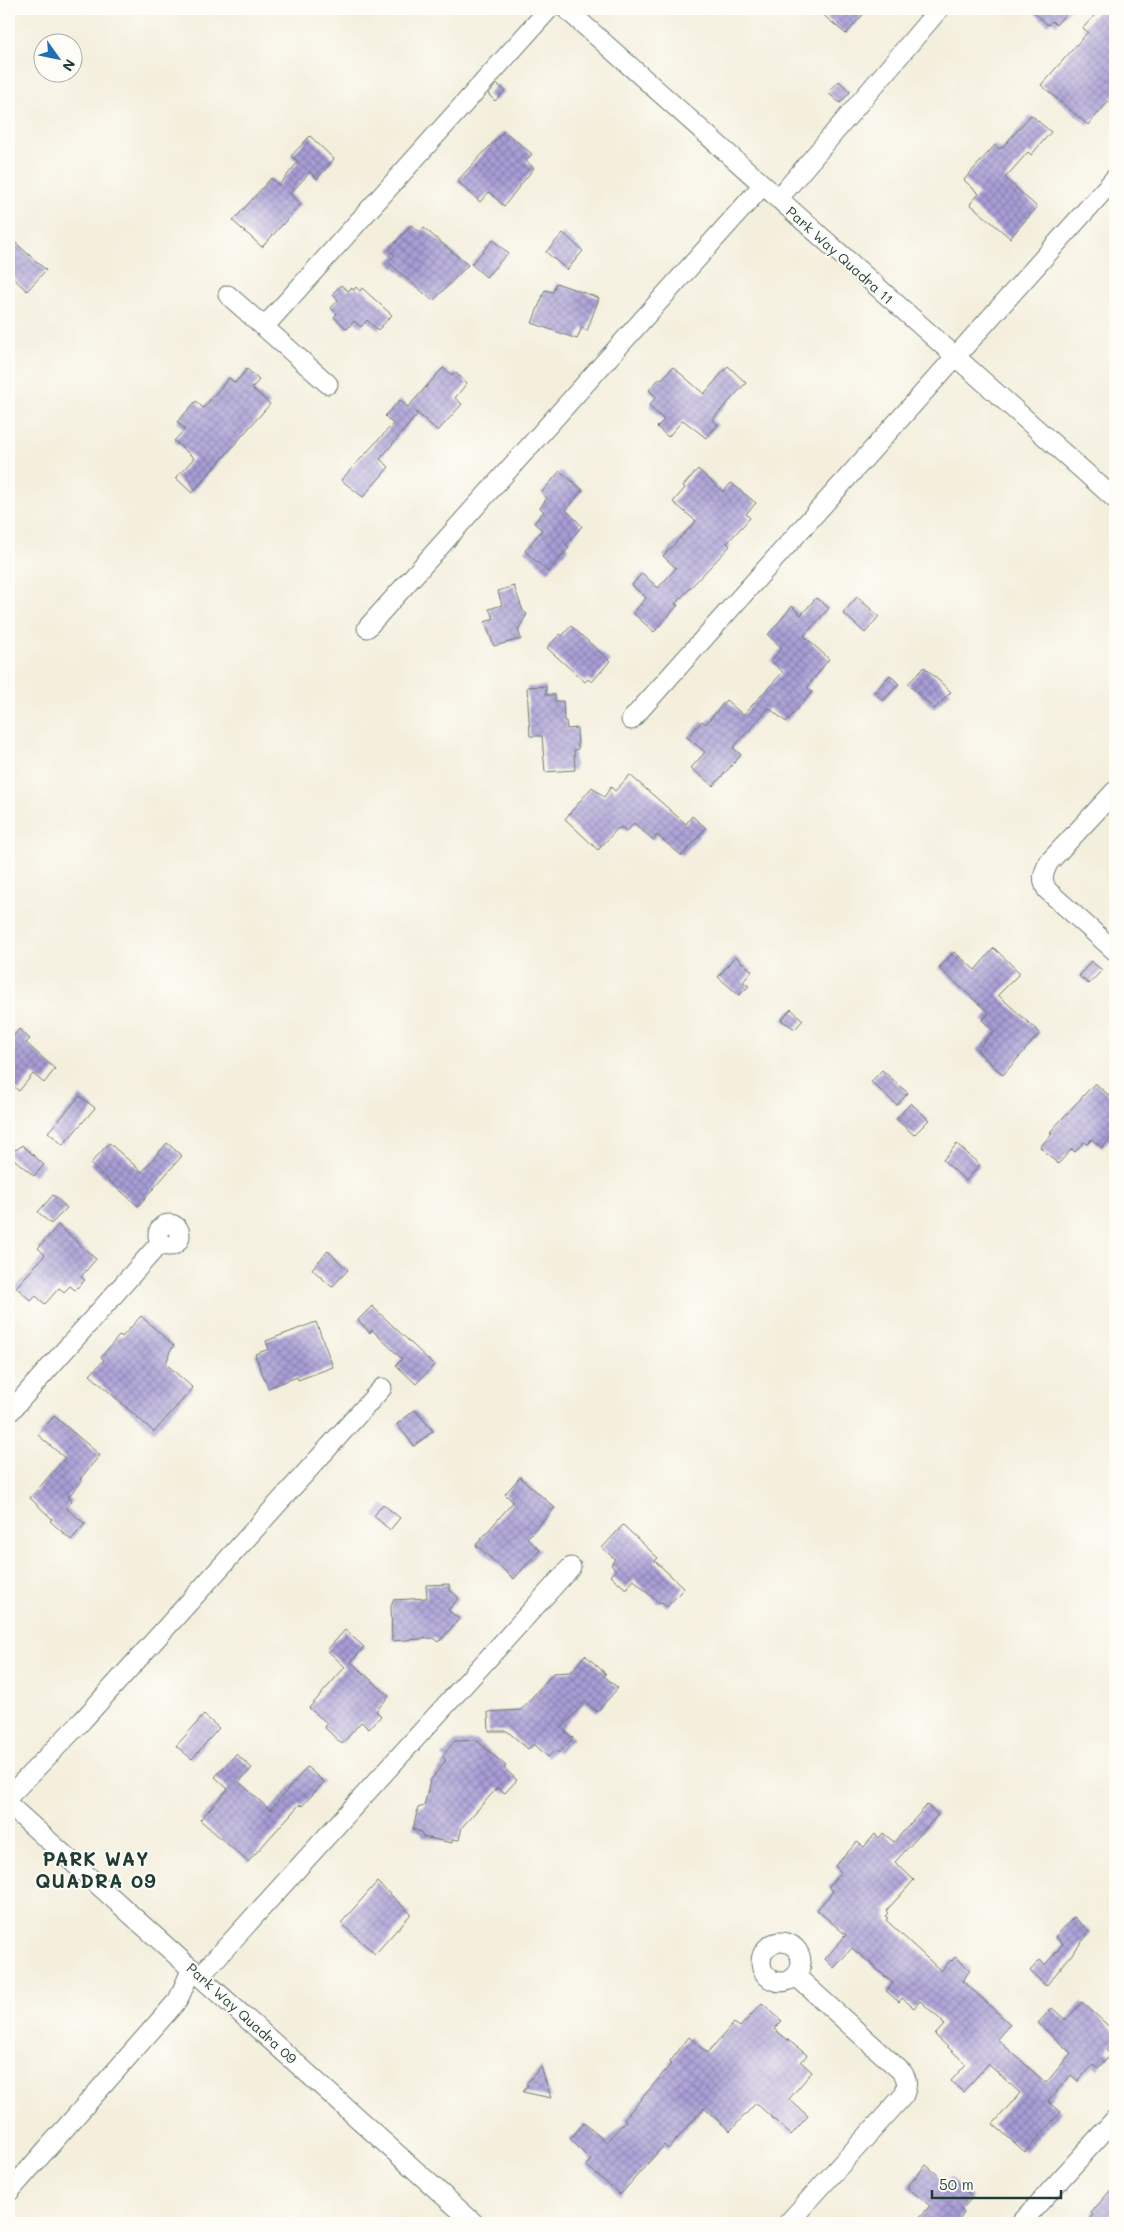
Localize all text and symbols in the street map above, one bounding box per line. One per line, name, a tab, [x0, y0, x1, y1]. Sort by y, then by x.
north arrow	[32, 32, 82, 82]
text: N	[58, 56, 80, 75]
street label: Park Way Quadra 11	[782, 202, 898, 308]
district label: PARK WAY QUADRA 09	[35, 1846, 157, 1893]
street label: Park Way Quadra 09	[183, 1958, 301, 2068]
scale bar	[932, 2167, 1060, 2199]
text: 50 m	[939, 2174, 974, 2194]

